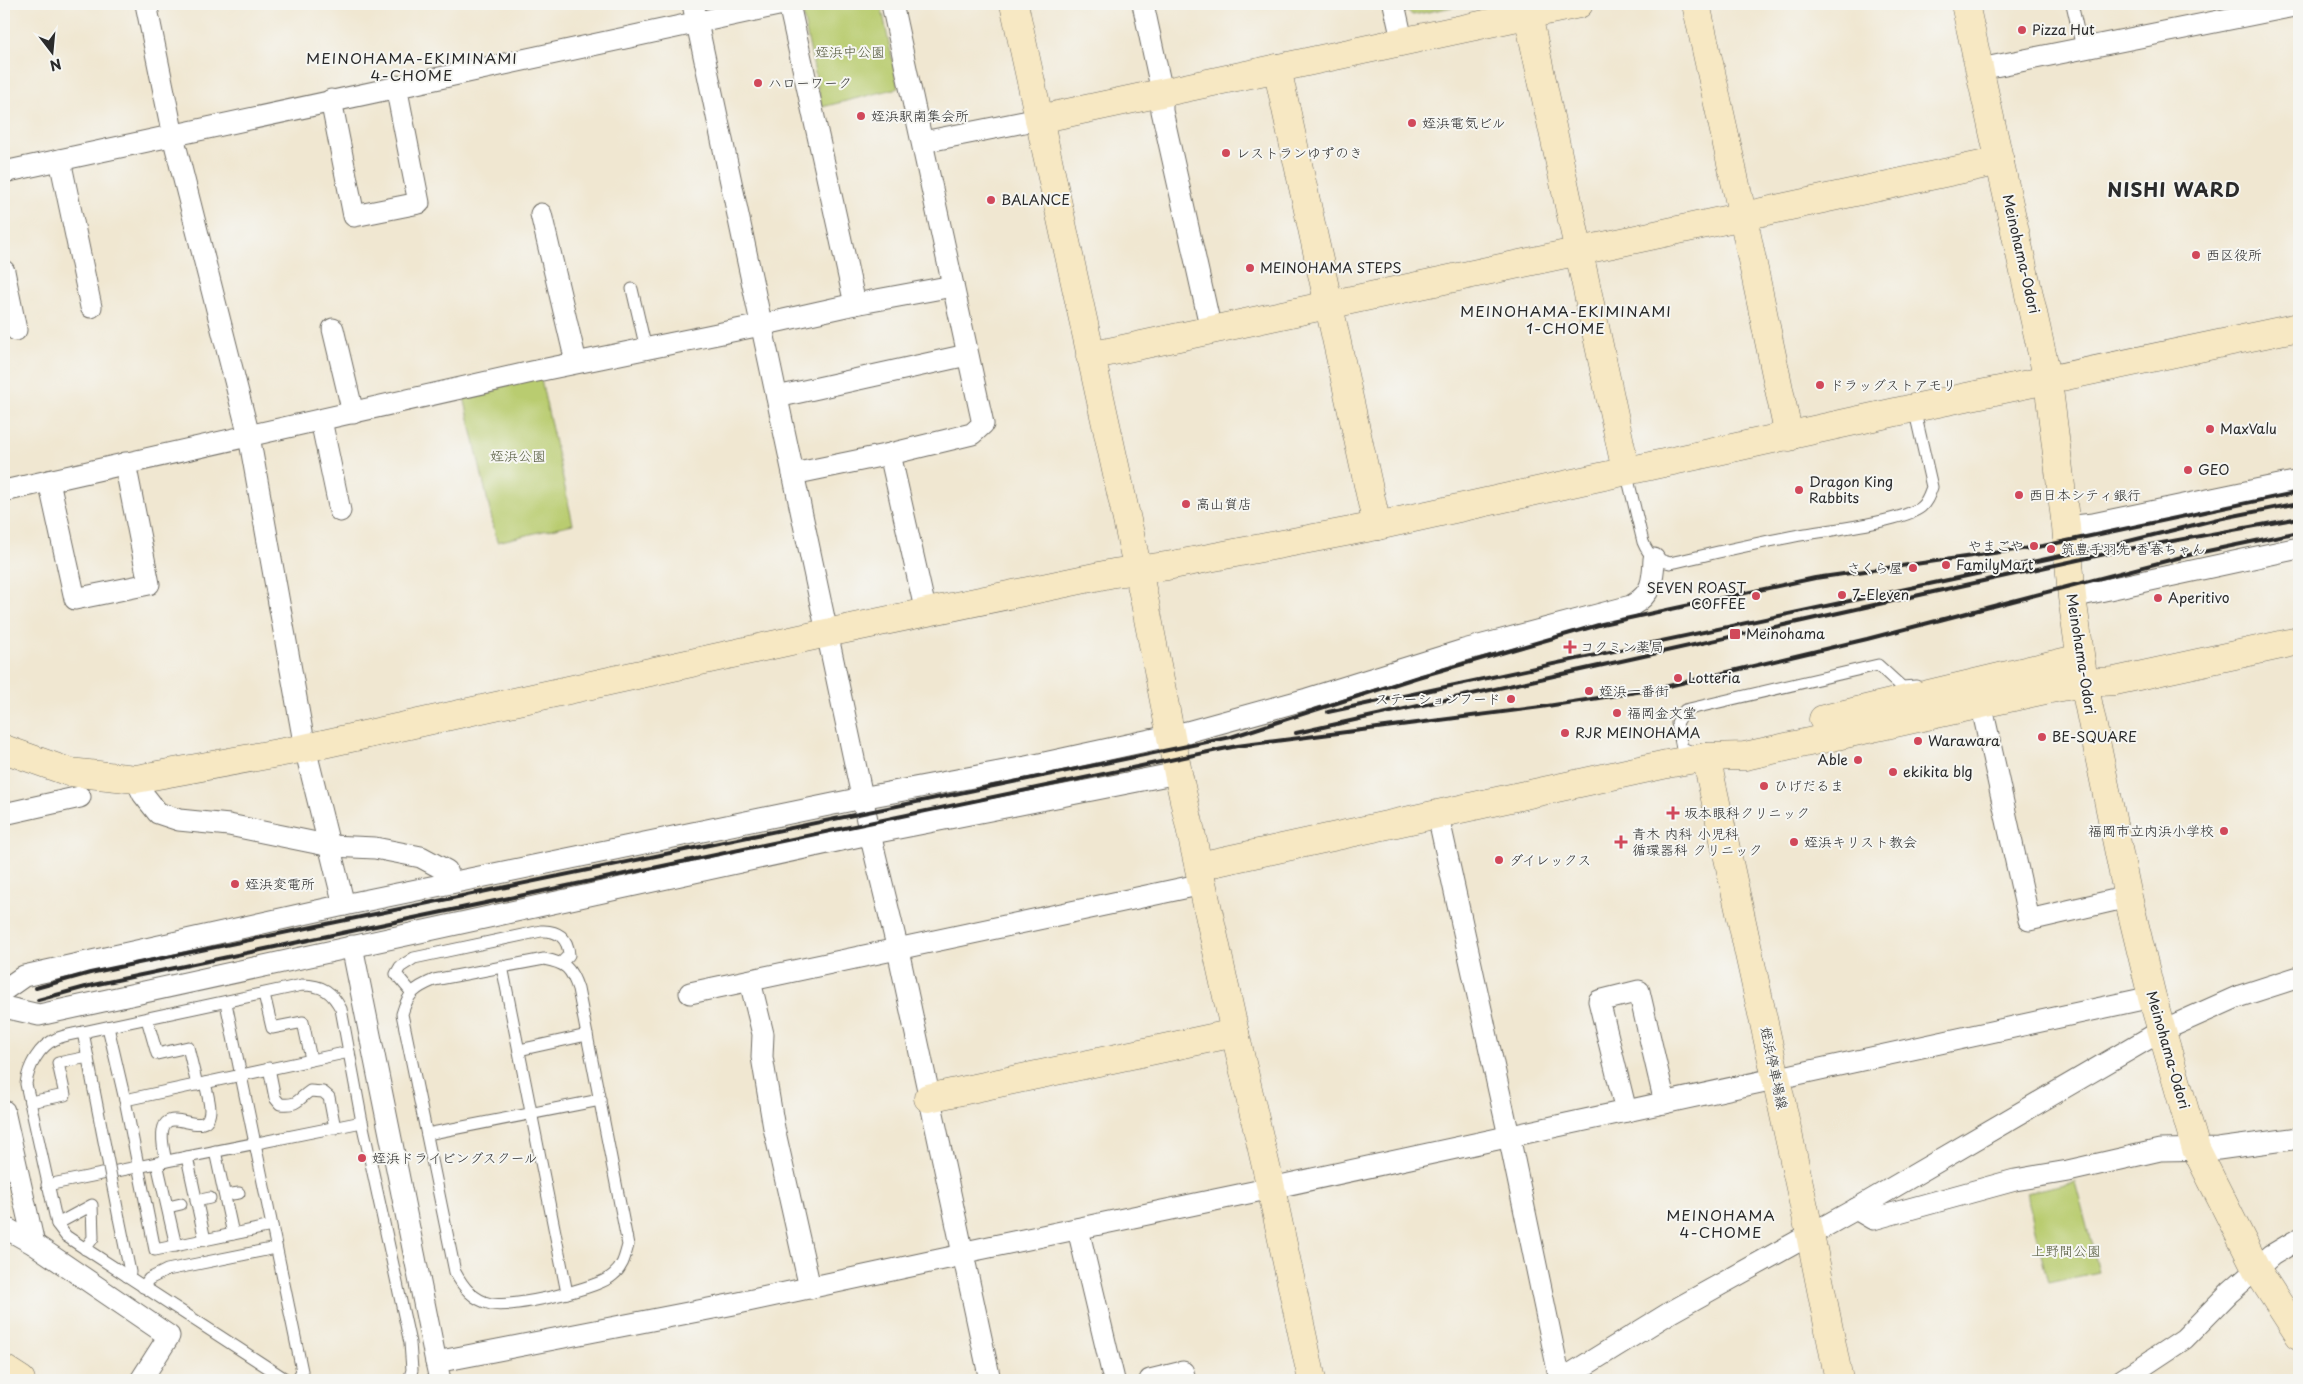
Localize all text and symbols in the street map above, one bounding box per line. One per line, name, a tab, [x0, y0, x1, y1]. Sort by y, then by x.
place label: Pizza Hut	[2032, 19, 2095, 40]
marker: Pizza Hut	[2016, 24, 2028, 36]
north arrow	[28, 28, 78, 78]
park label: 姪浜中公園	[815, 41, 885, 62]
district label: MEINOHAMA-EKIMINAMI 4-CHOME	[306, 46, 518, 86]
text: N	[47, 53, 64, 77]
place label: ハローワーク	[768, 72, 852, 93]
marker: ハローワーク	[752, 77, 764, 89]
place label: 姪浜駅南集会所	[871, 105, 969, 126]
marker: 姪浜駅南集会所	[855, 110, 867, 122]
place label: 姪浜電気ビル	[1422, 112, 1506, 133]
marker: 姪浜電気ビル	[1406, 117, 1418, 129]
place label: レストランゆずのき	[1236, 142, 1363, 163]
marker: レストランゆずのき	[1220, 147, 1232, 159]
district label: NISHI WARD	[2107, 175, 2241, 203]
place label: BALANCE	[1001, 189, 1070, 210]
street label: Meinohama-Odori	[1998, 192, 2045, 316]
marker: BALANCE	[985, 194, 997, 206]
place label: 西区役所	[2206, 244, 2262, 265]
marker: 西区役所	[2190, 249, 2202, 261]
place label: MEINOHAMA STEPS	[1260, 257, 1402, 278]
marker: MEINOHAMA STEPS	[1244, 262, 1256, 274]
district label: MEINOHAMA-EKIMINAMI 1-CHOME	[1460, 299, 1672, 339]
place label: ドラッグストアモリ	[1830, 374, 1956, 395]
marker: ドラッグストアモリ	[1814, 379, 1826, 391]
place label: MaxValu	[2220, 418, 2277, 439]
marker: MaxValu	[2204, 423, 2216, 435]
park label: 姪浜公園	[490, 445, 546, 466]
place label: GEO	[2198, 459, 2230, 480]
marker: GEO	[2182, 464, 2194, 476]
place label: Dragon King Rabbits	[1809, 471, 1893, 508]
marker: Dragon King Rabbits	[1793, 484, 1805, 496]
place label: 西日本シティ銀行	[2029, 484, 2141, 505]
marker: 西日本シティ銀行	[2013, 489, 2025, 501]
place label: 高山質店	[1196, 493, 1252, 514]
marker: 高山質店	[1180, 498, 1192, 510]
place label: やまごや	[1968, 535, 2024, 556]
place label: 筑豊手羽先 香春ちゃん	[2061, 538, 2206, 559]
marker: やまごや	[2028, 540, 2040, 552]
marker: 筑豊手羽先 香春ちゃん	[2045, 543, 2057, 555]
place label: FamilyMart	[1956, 554, 2034, 575]
place label: さくら屋	[1847, 557, 1903, 578]
marker: FamilyMart	[1940, 559, 1952, 571]
marker: さくら屋	[1907, 562, 1919, 574]
place label: SEVEN ROAST COFFEE	[1646, 577, 1746, 614]
place label: 7-Eleven	[1852, 584, 1909, 605]
place label: Aperitivo	[2168, 587, 2230, 608]
marker: 7-Eleven	[1836, 589, 1848, 601]
marker: SEVEN ROAST COFFEE	[1750, 590, 1762, 602]
street label: Meinohama-Odori	[2062, 592, 2101, 716]
marker: Aperitivo	[2152, 592, 2164, 604]
place label: Meinohama	[1746, 623, 1825, 644]
marker: Meinohama	[1728, 627, 1742, 641]
place label: コクミン薬局	[1580, 636, 1664, 657]
marker: コクミン薬局	[1564, 641, 1576, 653]
place label: Lotteria	[1688, 667, 1740, 688]
marker: Lotteria	[1672, 672, 1684, 684]
place label: 姪浜一番街	[1599, 680, 1669, 701]
marker: 姪浜一番街	[1583, 685, 1595, 697]
place label: ステーションフード	[1375, 688, 1501, 709]
marker: ステーションフード	[1505, 693, 1517, 705]
place label: 福岡金文堂	[1627, 702, 1697, 723]
marker: 福岡金文堂	[1611, 707, 1623, 719]
place label: RJR MEINOHAMA	[1575, 722, 1701, 743]
place label: BE-SQUARE	[2052, 726, 2137, 747]
marker: RJR MEINOHAMA	[1559, 727, 1571, 739]
place label: Warawara	[1928, 730, 2000, 751]
marker: BE-SQUARE	[2036, 731, 2048, 743]
marker: Warawara	[1912, 735, 1924, 747]
place label: Able	[1818, 749, 1848, 770]
marker: Able	[1852, 754, 1864, 766]
place label: ekikita blg	[1903, 761, 1973, 782]
marker: ekikita blg	[1887, 766, 1899, 778]
place label: ひげだるま	[1774, 775, 1844, 796]
marker: ひげだるま	[1758, 780, 1770, 792]
place label: 坂本眼科クリニック	[1684, 802, 1810, 823]
marker: 坂本眼科クリニック	[1666, 806, 1680, 820]
place label: 福岡市立内浜小学校	[2088, 820, 2214, 841]
place label: 青木 内科 小児科 循環器科 クリニック	[1632, 823, 1763, 860]
marker: 福岡市立内浜小学校	[2218, 825, 2230, 837]
place label: 姪浜キリスト教会	[1804, 831, 1917, 852]
marker: 青木 内科 小児科 循環器科 クリニック	[1614, 835, 1628, 849]
marker: 姪浜キリスト教会	[1788, 836, 1800, 848]
place label: ダイレックス	[1509, 849, 1591, 870]
marker: ダイレックス	[1493, 854, 1505, 866]
place label: 姪浜変電所	[245, 873, 315, 894]
marker: 姪浜変電所	[229, 878, 241, 890]
street label: Meinohama-Odori	[2142, 988, 2195, 1112]
street label: 姪浜停車場線	[1755, 1025, 1793, 1111]
place label: 姪浜ドライビングスクール	[372, 1147, 538, 1168]
marker: 姪浜ドライビングスクール	[356, 1152, 368, 1164]
district label: MEINOHAMA 4-CHOME	[1666, 1203, 1776, 1243]
park label: 上野間公園	[2031, 1240, 2101, 1261]

